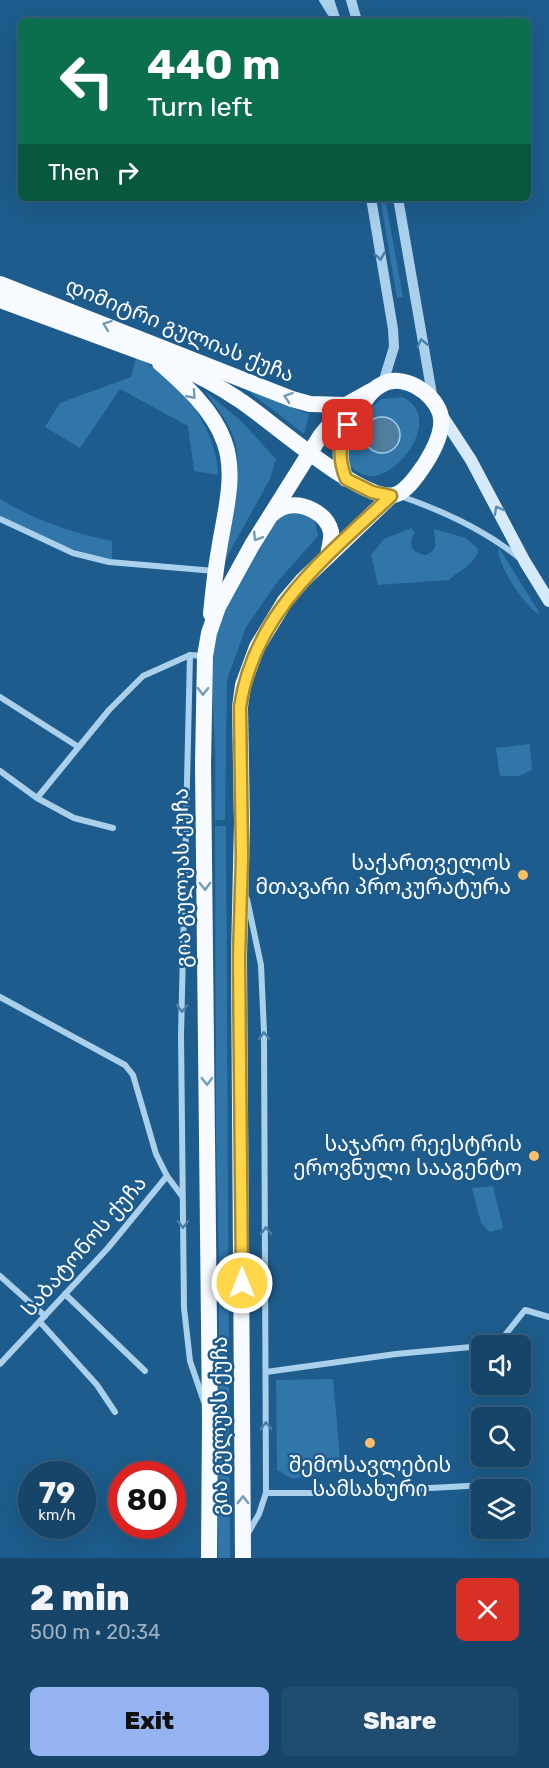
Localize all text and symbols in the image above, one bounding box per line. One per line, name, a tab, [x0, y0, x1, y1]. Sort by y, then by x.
text: 440 m	[147, 40, 280, 90]
icon: left	[48, 42, 126, 120]
text: Turn left	[147, 91, 252, 123]
icon: right	[111, 156, 144, 189]
text: Then	[48, 159, 99, 186]
one-way arrow	[374, 251, 386, 260]
street label: დიმიტრი გულიას ქუჩა	[62, 272, 298, 388]
one-way arrow	[102, 320, 113, 332]
one-way arrow	[417, 338, 430, 348]
one-way arrow	[185, 388, 196, 399]
one-way arrow	[283, 392, 294, 405]
pin	[322, 399, 373, 450]
icon: arrive	[331, 408, 364, 441]
one-way arrow	[494, 506, 505, 516]
one-way arrow	[253, 530, 264, 541]
one-way arrow	[197, 687, 209, 696]
street label: გია გულუას ქუჩა	[167, 788, 197, 968]
place label: საქართველოს მთავარი პროკურატურა	[255, 850, 511, 899]
marker: საქართველოს მთავარი პროკურატურა	[516, 868, 530, 882]
one-way arrow	[199, 882, 211, 891]
one-way arrow	[176, 1003, 189, 1012]
one-way arrow	[258, 1031, 271, 1040]
one-way arrow	[201, 1077, 213, 1086]
place label: საჯარო რეესტრის ეროვნული სააგენტო	[293, 1131, 522, 1181]
marker: საჯარო რეესტრის ეროვნული სააგენტო	[527, 1149, 541, 1163]
street label: საბატონოს ქუჩა	[16, 1170, 151, 1321]
one-way arrow	[177, 1219, 190, 1228]
one-way arrow	[260, 1226, 272, 1235]
position arrow	[210, 1251, 274, 1315]
map controls	[471, 1335, 531, 1539]
button: sound	[471, 1335, 531, 1395]
street label: გია გულუას ქუჩა	[207, 1336, 233, 1516]
button: search	[471, 1407, 531, 1467]
one-way arrow	[260, 1421, 272, 1430]
marker: შემოსავლების სამსახური	[363, 1436, 377, 1450]
place label: შემოსავლების სამსახური	[289, 1452, 451, 1501]
speed limit sign: 80	[108, 1461, 186, 1539]
text: 79	[39, 1475, 75, 1511]
button: layers	[471, 1479, 531, 1539]
one-way arrow	[237, 1495, 249, 1504]
text: km/h	[38, 1506, 76, 1524]
text: 2 min	[30, 1576, 130, 1619]
button: close	[456, 1578, 519, 1641]
text: 500 m · 20:34	[30, 1620, 160, 1644]
button: Exit	[30, 1687, 269, 1756]
button: Share	[281, 1687, 519, 1756]

